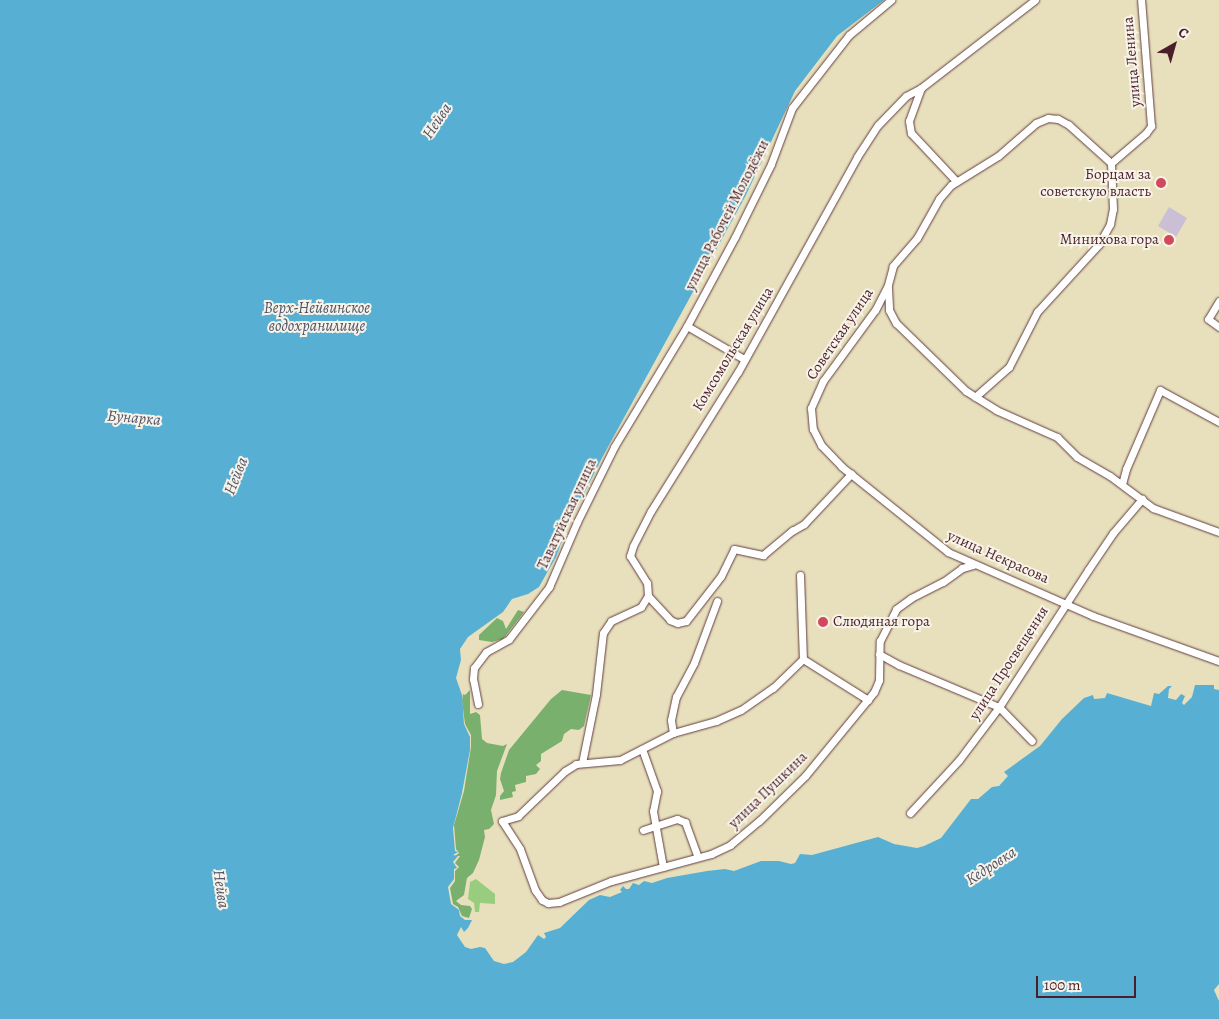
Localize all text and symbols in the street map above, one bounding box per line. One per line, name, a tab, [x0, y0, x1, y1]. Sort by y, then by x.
street label: улица Ленина	[1119, 16, 1145, 108]
north arrow	[1149, 20, 1199, 70]
text: С	[1174, 23, 1193, 43]
water label: Нейва	[418, 100, 456, 142]
street label: улица Рабочей Молодёжи	[681, 137, 773, 293]
place label: Борцам за советскую власть	[1040, 165, 1151, 200]
marker: Борцам за советскую власть	[1155, 177, 1167, 189]
place label: Минихова гора	[1060, 231, 1159, 249]
marker: Минихова гора	[1163, 234, 1175, 246]
street label: Комсомольская улица	[689, 284, 777, 414]
street label: Советская улица	[803, 285, 877, 383]
water label: Верх-Нейвинское водохранилище	[264, 298, 370, 336]
water label: Бунарка	[106, 406, 162, 430]
water label: Нейва	[220, 454, 252, 498]
street label: Таватуйская улица	[533, 456, 601, 572]
street label: улица Некрасова	[944, 526, 1052, 588]
street label: улица Просвещения	[966, 603, 1052, 723]
place label: Слюдяная гора	[833, 613, 930, 631]
marker: Слюдяная гора	[817, 616, 829, 628]
street label: улица Пушкина	[725, 748, 811, 832]
water label: Кедровка	[962, 843, 1020, 889]
water label: Нейва	[209, 869, 233, 909]
scale bar	[1039, 966, 1139, 998]
text: 100 m	[1044, 975, 1081, 995]

